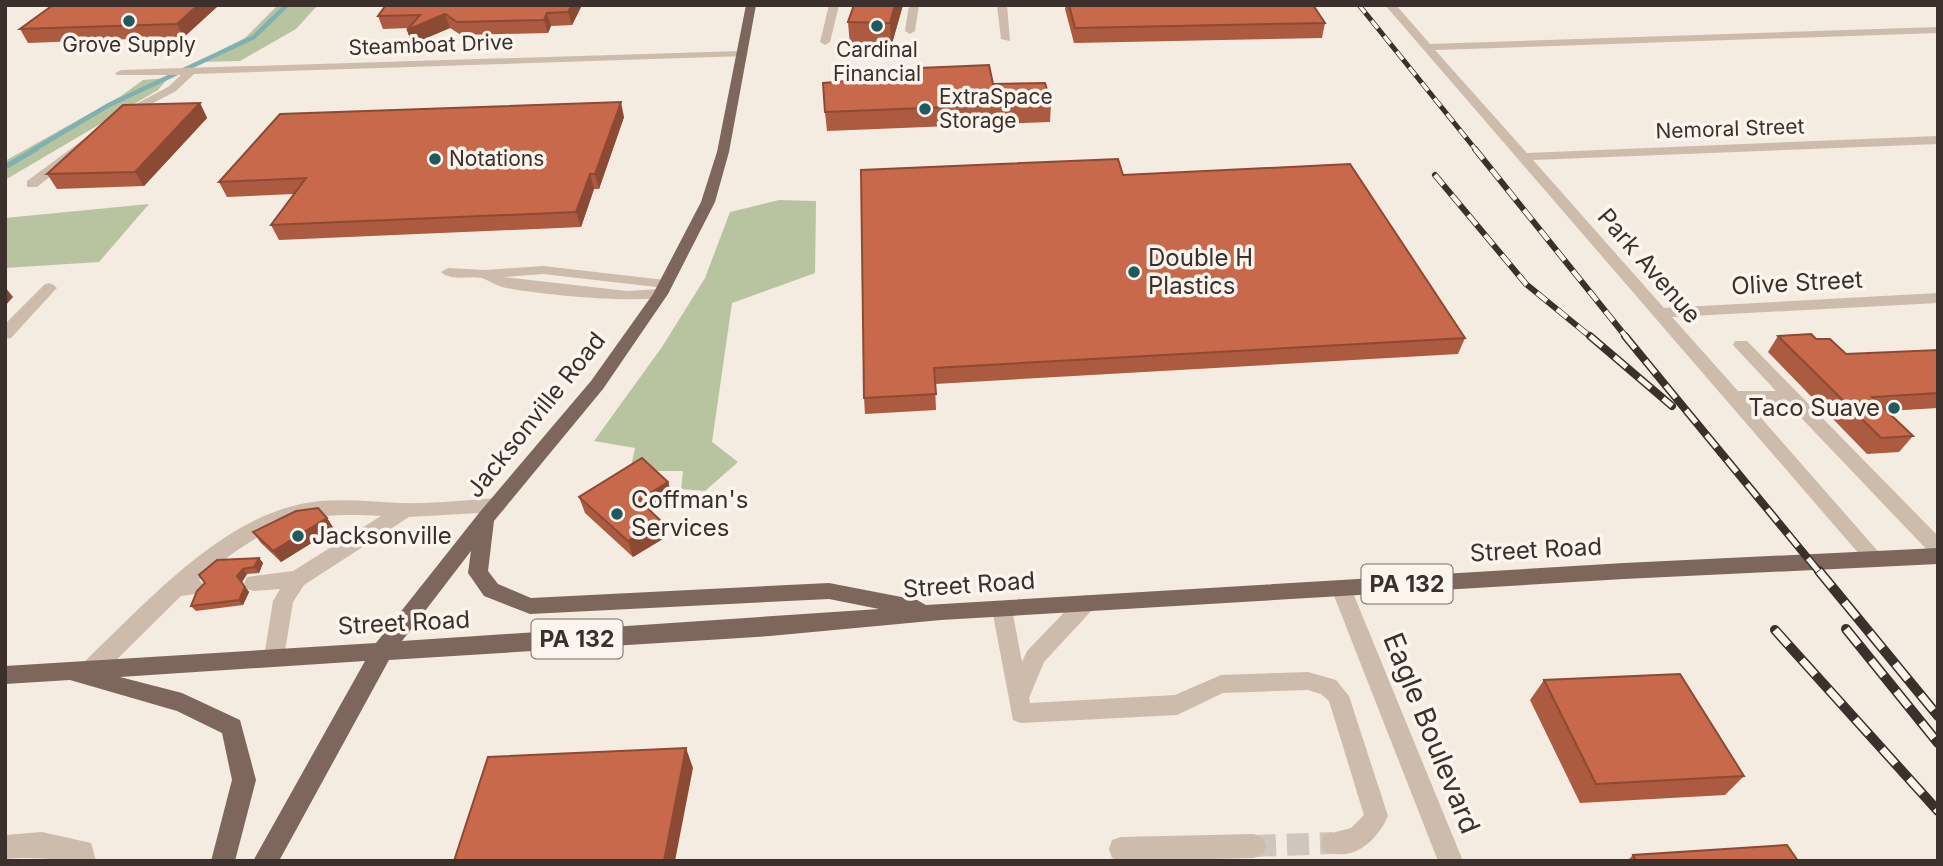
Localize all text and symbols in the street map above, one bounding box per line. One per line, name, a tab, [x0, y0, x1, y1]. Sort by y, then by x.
marker: Grove Supply	[121, 13, 137, 29]
marker: Cardinal Financial	[869, 18, 885, 34]
street label: Steamboat Drive	[348, 29, 514, 60]
place label: Grove Supply	[62, 32, 196, 57]
place label: Cardinal Financial	[833, 37, 921, 86]
place label: ExtraSpace Storage	[939, 84, 1053, 133]
marker: ExtraSpace Storage	[917, 101, 933, 117]
street label: Nemoral Street	[1655, 113, 1805, 144]
place label: Notations	[449, 146, 544, 171]
marker: Notations	[427, 151, 443, 167]
street label: Park Avenue	[1592, 202, 1707, 329]
place label: Double H Plastics	[1148, 243, 1253, 300]
marker: Double H Plastics	[1126, 264, 1142, 280]
street label: Olive Street	[1731, 265, 1864, 300]
street label: Jacksonville Road	[460, 326, 611, 503]
place label: Taco Suave	[1748, 393, 1880, 422]
marker: Taco Suave	[1886, 400, 1902, 416]
place label: Coffman's Services	[631, 485, 748, 542]
marker: Coffman's Services	[609, 506, 625, 522]
place label: Jacksonville	[312, 521, 452, 550]
marker: Jacksonville	[290, 528, 306, 544]
street label: Street Road	[1469, 532, 1603, 567]
road number: PA 132	[1362, 564, 1452, 604]
street label: Street Road	[902, 565, 1036, 604]
street label: Street Road	[337, 605, 471, 640]
road number: PA 132	[532, 620, 622, 659]
street label: Eagle Boulevard	[1376, 628, 1488, 838]

